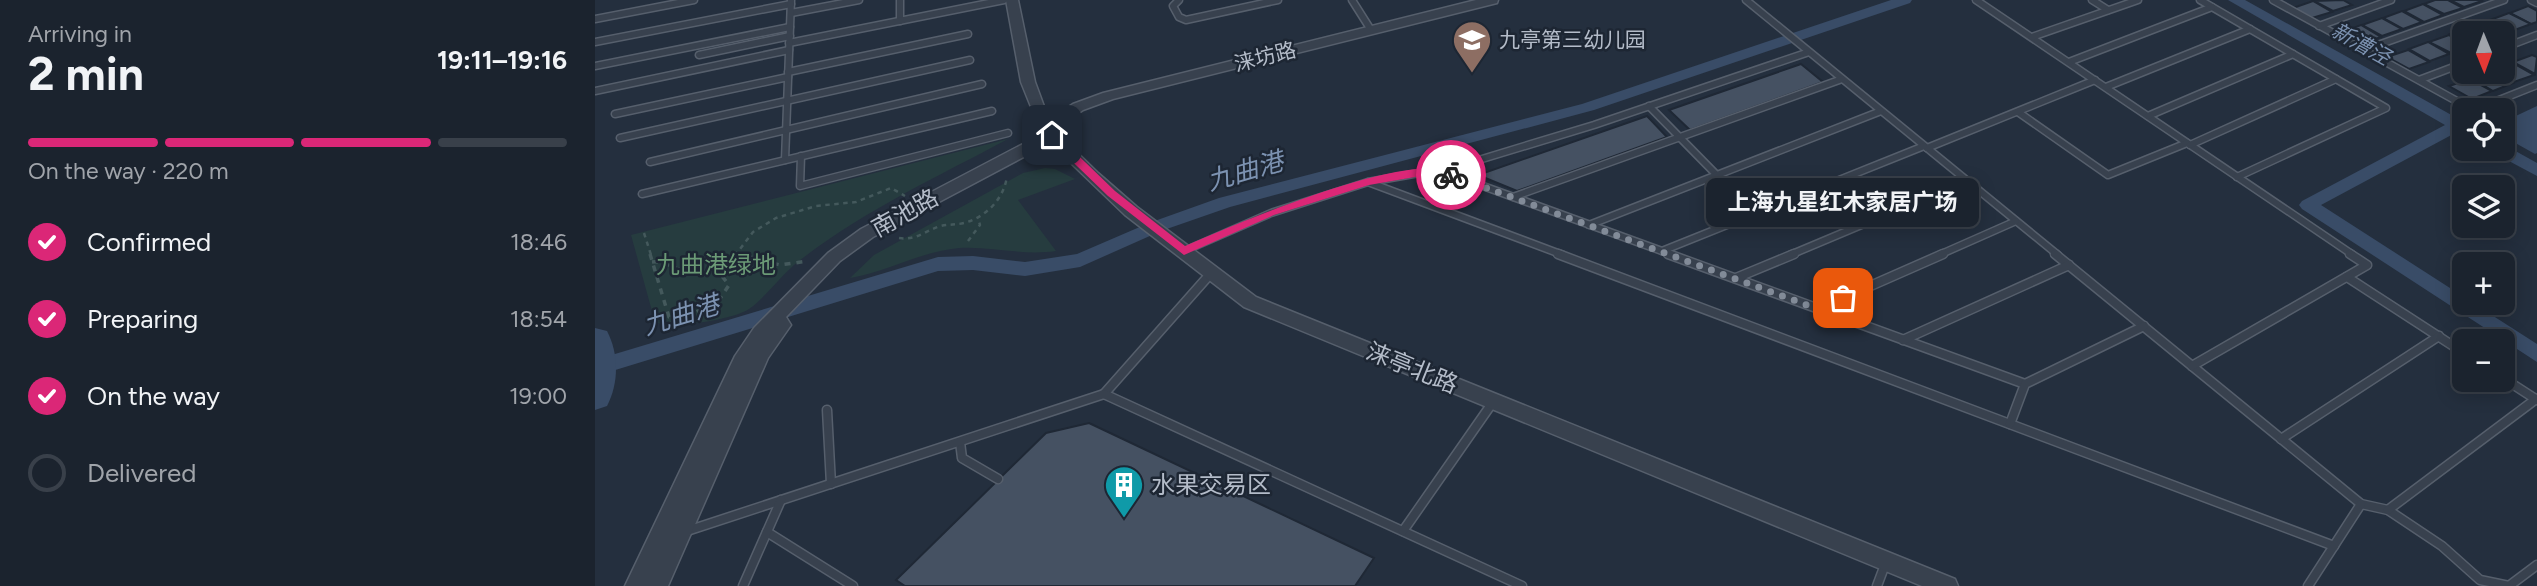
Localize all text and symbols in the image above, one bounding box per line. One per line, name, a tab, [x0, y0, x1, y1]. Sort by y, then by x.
water label: 新漕泾	[2328, 17, 2397, 71]
school or university icon: 九亭第三幼儿园	[1451, 19, 1493, 74]
text: Arriving in	[28, 20, 132, 48]
north arrow	[2452, 21, 2515, 84]
map controls	[2452, 21, 2515, 392]
place label: 九亭第三幼儿园	[1499, 27, 1646, 52]
street label: 涞坊路	[1231, 37, 1298, 76]
text: 19:11–19:16	[437, 44, 567, 76]
text: 2 min	[28, 46, 144, 102]
button: locate	[2452, 98, 2515, 161]
pin	[1022, 105, 1082, 165]
icon: home	[1033, 116, 1071, 154]
courier	[1416, 140, 1486, 210]
water label: 九曲港	[1203, 144, 1291, 197]
icon: bike	[1432, 156, 1470, 194]
text: On the way · 220 m	[28, 157, 228, 185]
button: layers	[2452, 175, 2515, 238]
callout: 上海九星红木家居广场	[1707, 179, 1979, 228]
street label: 南池路	[866, 182, 943, 243]
text: 上海九星红木家居广场	[1728, 188, 1958, 216]
icon: check	[28, 223, 66, 261]
text: Confirmed	[87, 226, 211, 258]
text: 18:46	[510, 228, 567, 256]
park label: 九曲港绿地	[656, 250, 776, 279]
button: +	[2452, 252, 2515, 315]
pin	[1813, 268, 1873, 328]
icon: bag	[1824, 279, 1862, 317]
water label: 九曲港	[639, 287, 727, 342]
icon: check	[28, 300, 66, 338]
text: Preparing	[87, 303, 198, 335]
text: 18:54	[510, 305, 567, 333]
button: −	[2452, 329, 2515, 392]
street label: 涞亭北路	[1362, 336, 1462, 399]
icon: check	[28, 377, 66, 415]
text: On the way	[87, 380, 220, 412]
text: 19:00	[509, 382, 567, 410]
text: Delivered	[87, 457, 196, 489]
building icon: 水果交易区	[1103, 464, 1145, 519]
place label: 水果交易区	[1151, 470, 1271, 499]

